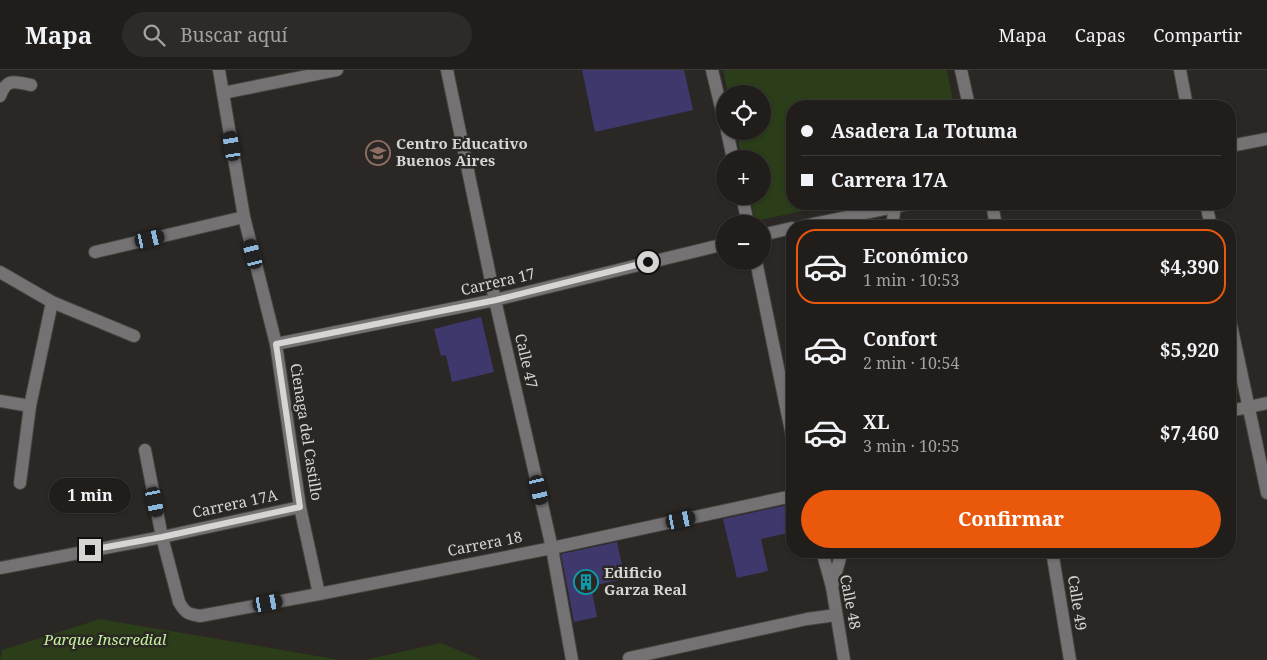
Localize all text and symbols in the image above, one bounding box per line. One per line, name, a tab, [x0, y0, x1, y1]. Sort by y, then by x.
search box	[122, 12, 472, 57]
text: Mapa	[25, 18, 92, 51]
icon: search	[140, 21, 168, 49]
text: Buscar aquí	[180, 22, 288, 48]
text: Mapa	[999, 23, 1047, 47]
text: Capas	[1075, 23, 1125, 47]
text: Compartir	[1153, 23, 1242, 47]
map controls	[716, 85, 771, 270]
button: locate	[716, 85, 771, 140]
text: Asadera La Totuma	[831, 118, 1018, 144]
car	[222, 130, 241, 162]
place label: Centro Educativo Buenos Aires	[396, 133, 528, 170]
school or university icon: Centro Educativo Buenos Aires	[365, 140, 391, 166]
button: +	[716, 150, 771, 205]
text: Carrera 17A	[831, 167, 948, 193]
button: −	[716, 215, 771, 270]
car	[133, 228, 166, 250]
car	[242, 238, 263, 270]
text: Económico	[863, 243, 969, 269]
icon: car	[803, 244, 848, 289]
route start	[637, 251, 659, 273]
text: $4,390	[1160, 254, 1219, 280]
street label: Carrera 17	[459, 263, 537, 299]
text: 1 min · 10:53	[863, 269, 959, 291]
text: Confort	[863, 326, 937, 352]
icon: car	[803, 327, 848, 372]
street label: Calle 47	[511, 331, 543, 390]
text: $5,920	[1160, 337, 1219, 363]
text: 2 min · 10:54	[863, 352, 959, 374]
street label: Cienaga del Castillo	[286, 362, 328, 502]
text: XL	[863, 409, 889, 435]
icon: car	[803, 410, 848, 455]
text: $7,460	[1160, 420, 1219, 446]
text: 3 min · 10:55	[863, 435, 959, 457]
car	[528, 474, 549, 506]
callout: 1 min	[49, 478, 131, 512]
text: 1 min	[67, 484, 113, 506]
street label: Carrera 17A	[191, 484, 279, 522]
car	[144, 486, 165, 518]
button: Confirmar	[801, 490, 1221, 548]
car	[664, 510, 697, 530]
street label: Carrera 18	[446, 526, 524, 560]
route end	[79, 539, 101, 561]
place label: Edificio Garza Real	[604, 562, 687, 599]
building icon: Edificio Garza Real	[573, 569, 599, 595]
street label: Calle 48	[836, 573, 866, 631]
street label: Calle 49	[1064, 574, 1092, 632]
car	[251, 593, 284, 613]
park label: Parque Inscredial	[43, 629, 167, 649]

